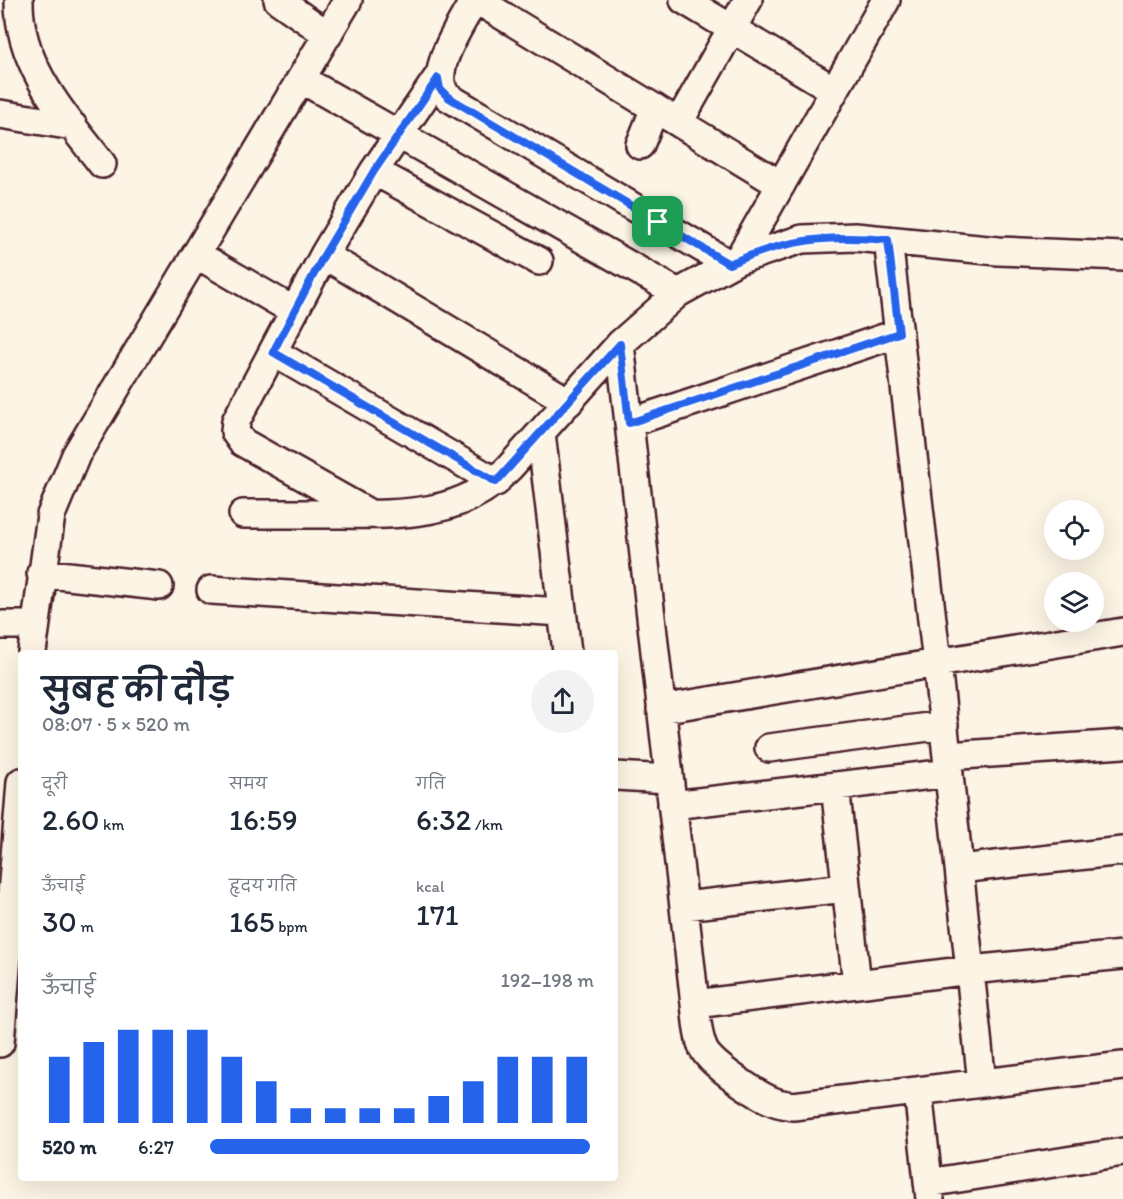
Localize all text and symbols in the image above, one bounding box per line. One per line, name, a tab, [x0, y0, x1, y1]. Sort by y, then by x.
pin	[632, 196, 683, 247]
icon: arrive	[641, 205, 674, 238]
map controls	[1044, 500, 1104, 632]
button: locate	[1044, 500, 1104, 560]
button: layers	[1044, 572, 1104, 632]
text: सुबह की दौड़	[42, 670, 232, 709]
button: share	[531, 670, 594, 733]
text: 08:07 · 5 × 520 m	[42, 712, 190, 736]
text: दूरी	[42, 774, 67, 793]
text: समय	[229, 774, 267, 793]
text: गति	[416, 774, 445, 793]
text: 2.60	[42, 801, 100, 838]
text: 16:59	[229, 801, 298, 838]
text: 6:32	[416, 801, 471, 838]
text: km	[100, 815, 124, 834]
text: /km	[471, 815, 503, 834]
text: ऊँचाई	[42, 876, 85, 895]
text: हृदय गति	[229, 876, 296, 895]
text: kcal	[416, 877, 444, 896]
text: 171	[416, 896, 459, 933]
text: 30	[42, 903, 77, 940]
text: 165	[229, 903, 275, 940]
text: m	[77, 917, 94, 936]
text: bpm	[275, 917, 308, 936]
text: 192–198 m	[501, 968, 594, 992]
text: ऊँचाई	[42, 975, 96, 999]
text: 520 m	[42, 1135, 97, 1159]
text: 6:27	[138, 1135, 174, 1159]

